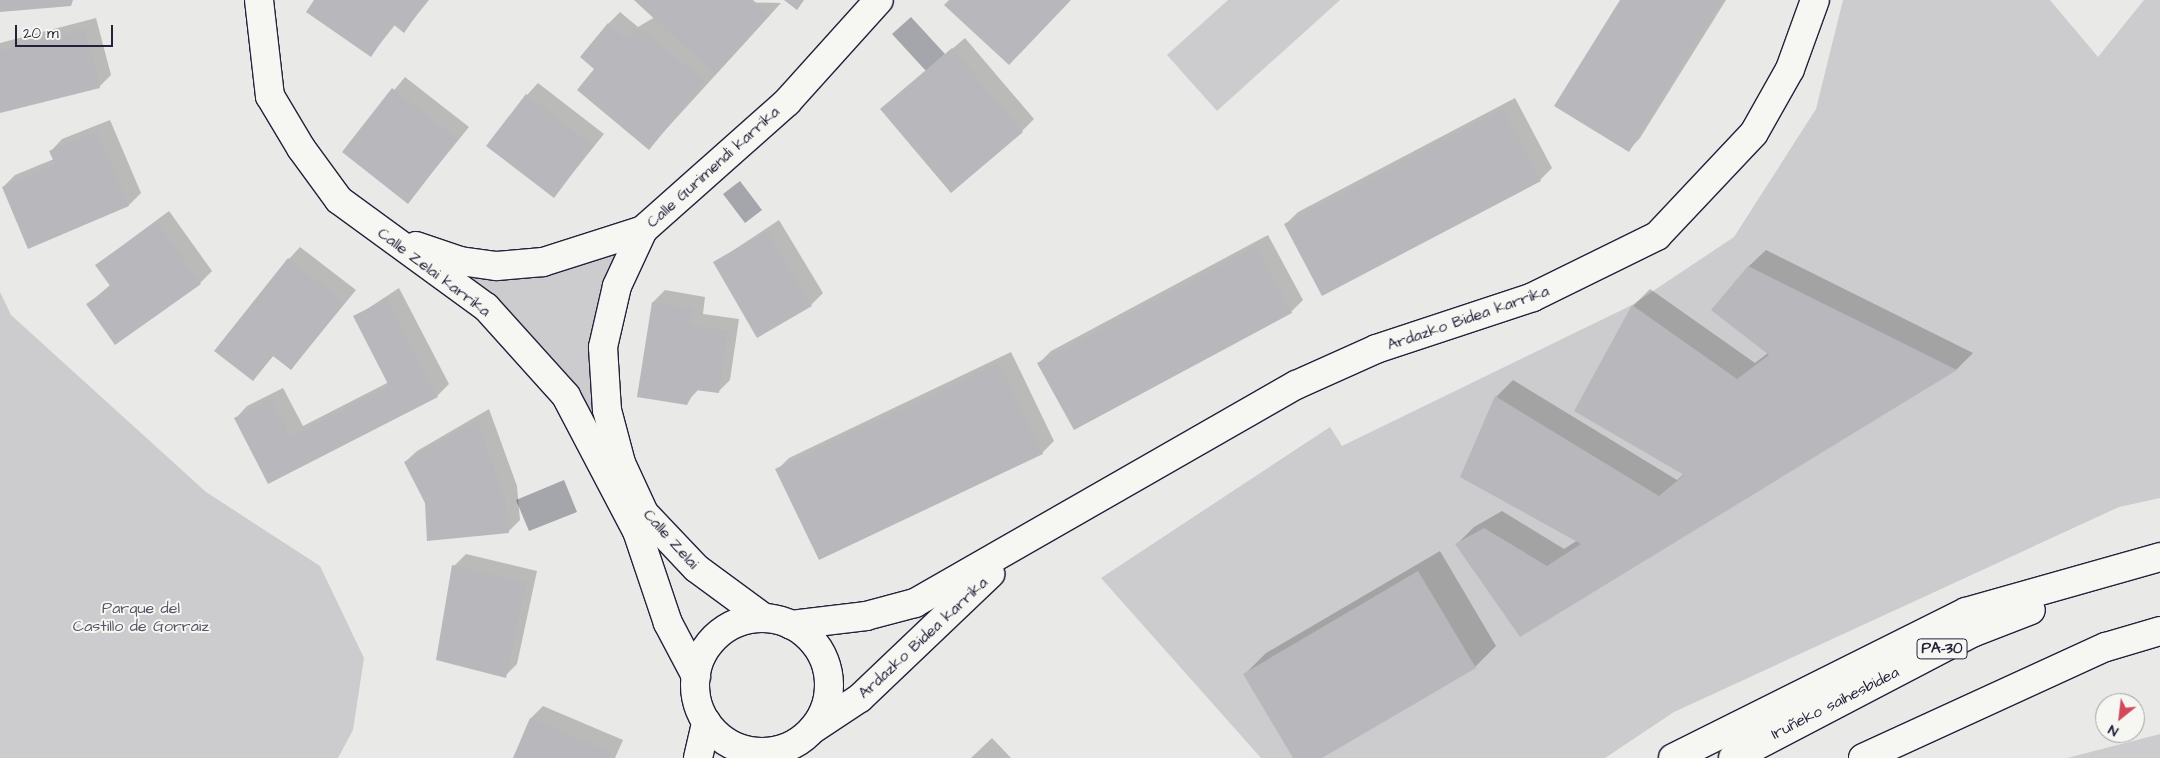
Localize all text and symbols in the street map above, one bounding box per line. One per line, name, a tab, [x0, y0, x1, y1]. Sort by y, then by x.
scale bar	[18, 15, 115, 47]
text: 20 m	[23, 23, 59, 44]
street label: Calle Gurimendi karrika	[643, 102, 783, 232]
street label: Calle Zelai karrika	[374, 223, 494, 321]
street label: Ardazko Bidea karrika	[1385, 281, 1551, 355]
street label: Calle Zelai	[639, 505, 703, 573]
street label: Ardazko Bidea karrika	[854, 573, 992, 703]
park label: Parque del Castillo de Gorraiz	[73, 598, 209, 636]
road number: PA-30	[1916, 636, 1968, 662]
street label: Iruñeko saihesbidea	[1768, 662, 1902, 744]
north arrow	[2095, 693, 2145, 743]
text: N	[2105, 719, 2122, 741]

